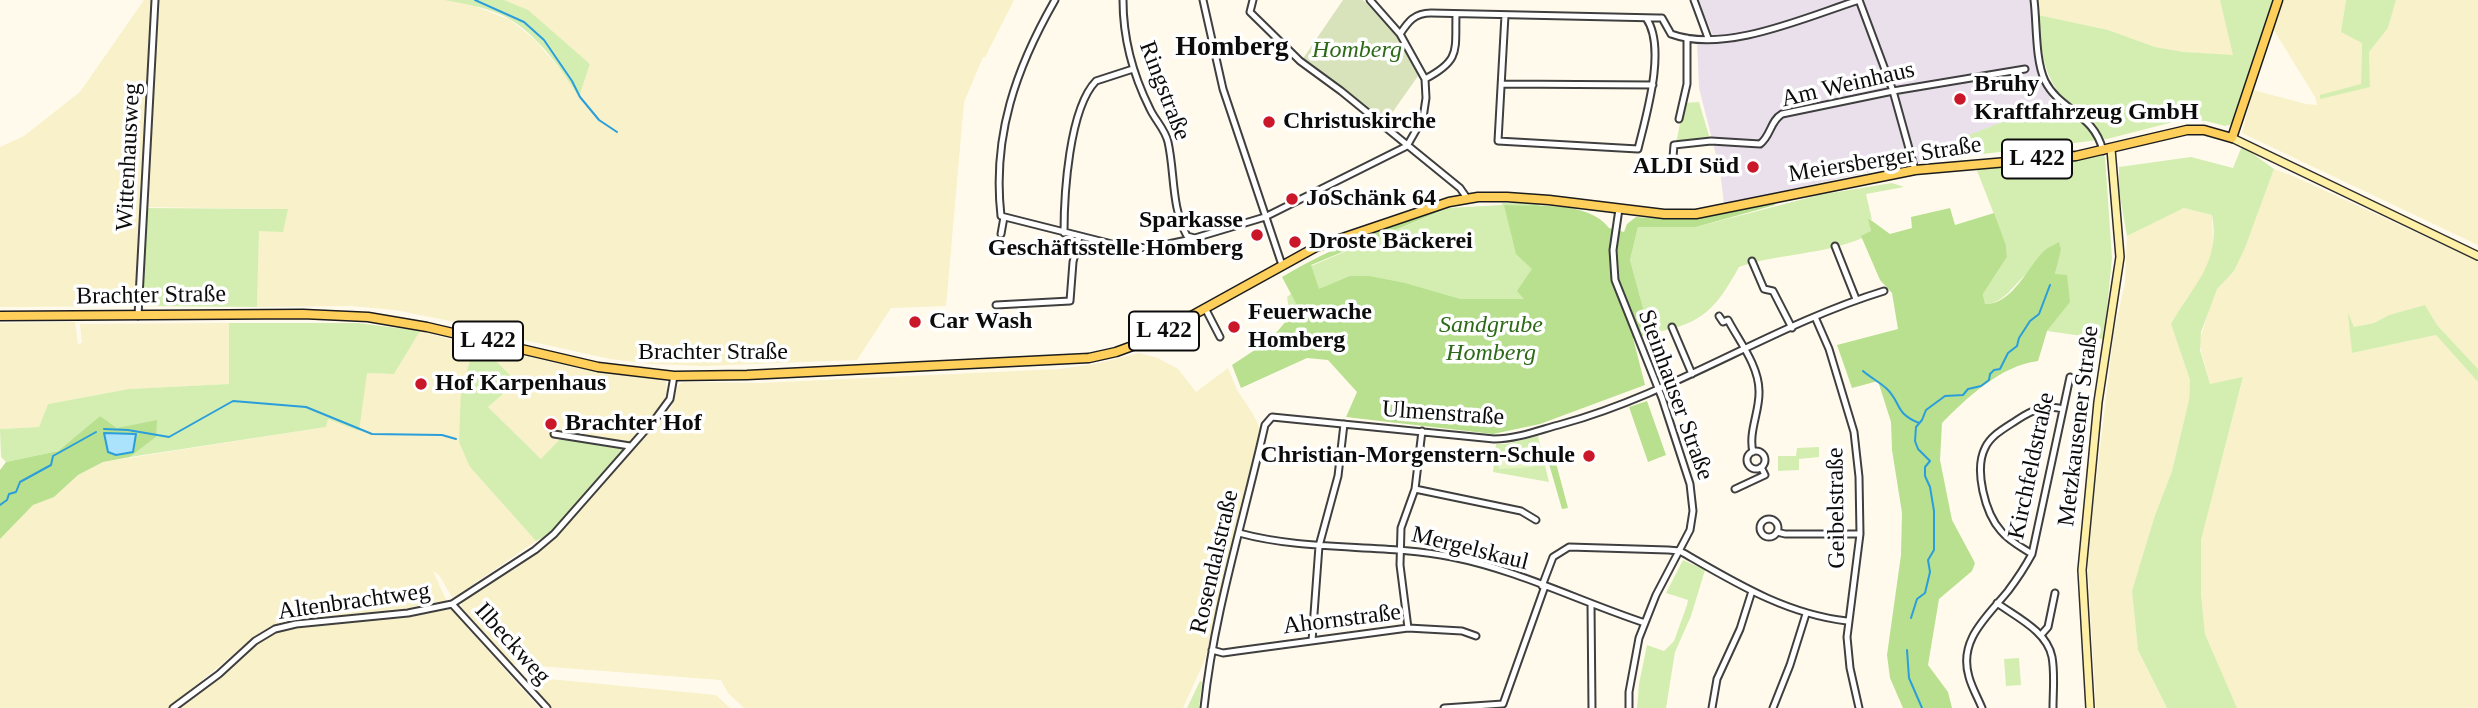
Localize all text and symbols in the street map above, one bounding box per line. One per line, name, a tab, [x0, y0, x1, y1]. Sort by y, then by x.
district label: Homberg	[1175, 31, 1289, 65]
street label: Ringstraße	[1132, 37, 1196, 145]
park label: Homberg	[1312, 37, 1402, 65]
street label: Am Weinhaus	[1778, 56, 1918, 114]
place label: Bruhy Kraftfahrzeug GmbH	[1974, 71, 2199, 127]
street label: Wittenhausweg	[111, 82, 147, 232]
marker: Bruhy Kraftfahrzeug GmbH	[1952, 91, 1968, 107]
place label: Christuskirche	[1283, 108, 1436, 136]
marker: Christuskirche	[1261, 114, 1277, 130]
street label: Meiersberger Straße	[1787, 131, 1983, 189]
road number: L 422	[2002, 140, 2072, 178]
place label: ALDI Süd	[1633, 153, 1739, 181]
marker: ALDI Süd	[1745, 159, 1761, 175]
place label: JoSchänk 64	[1306, 185, 1436, 213]
marker: JoSchänk 64	[1284, 191, 1300, 207]
place label: Sparkasse Geschäftsstelle Homberg	[988, 207, 1243, 263]
marker: Sparkasse Geschäftsstelle Homberg	[1249, 227, 1265, 243]
place label: Droste Bäckerei	[1309, 228, 1473, 256]
marker: Droste Bäckerei	[1287, 234, 1303, 250]
street label: Brachter Straße	[76, 280, 226, 312]
place label: Feuerwache Homberg	[1248, 299, 1372, 355]
street label: Steinhauser Straße	[1631, 306, 1719, 484]
place label: Car Wash	[929, 308, 1032, 336]
road number: L 422	[1129, 312, 1199, 350]
park label: Sandgrube Homberg	[1439, 312, 1543, 368]
marker: Car Wash	[907, 314, 923, 330]
marker: Feuerwache Homberg	[1226, 319, 1242, 335]
road number: L 422	[453, 322, 523, 360]
street label: Metzkausener Straße	[2052, 324, 2106, 528]
street label: Brachter Straße	[638, 339, 788, 367]
place label: Hof Karpenhaus	[435, 370, 606, 398]
marker: Hof Karpenhaus	[413, 376, 429, 392]
street label: Kirchfeldstraße	[2002, 390, 2062, 542]
street label: Ulmenstraße	[1381, 395, 1505, 433]
place label: Brachter Hof	[565, 410, 702, 438]
marker: Brachter Hof	[543, 416, 559, 432]
place label: Christian-Morgenstern-Schule	[1260, 442, 1575, 470]
street label: Geibelstraße	[1822, 447, 1852, 569]
marker: Christian-Morgenstern-Schule	[1581, 448, 1597, 464]
street label: Rosendalstraße	[1184, 487, 1246, 637]
street label: Mergelskaul	[1409, 521, 1531, 577]
street label: Altenbrachtweg	[276, 577, 432, 627]
street label: Ilbeckweg	[468, 597, 556, 691]
street label: Ahornstraße	[1281, 598, 1403, 642]

